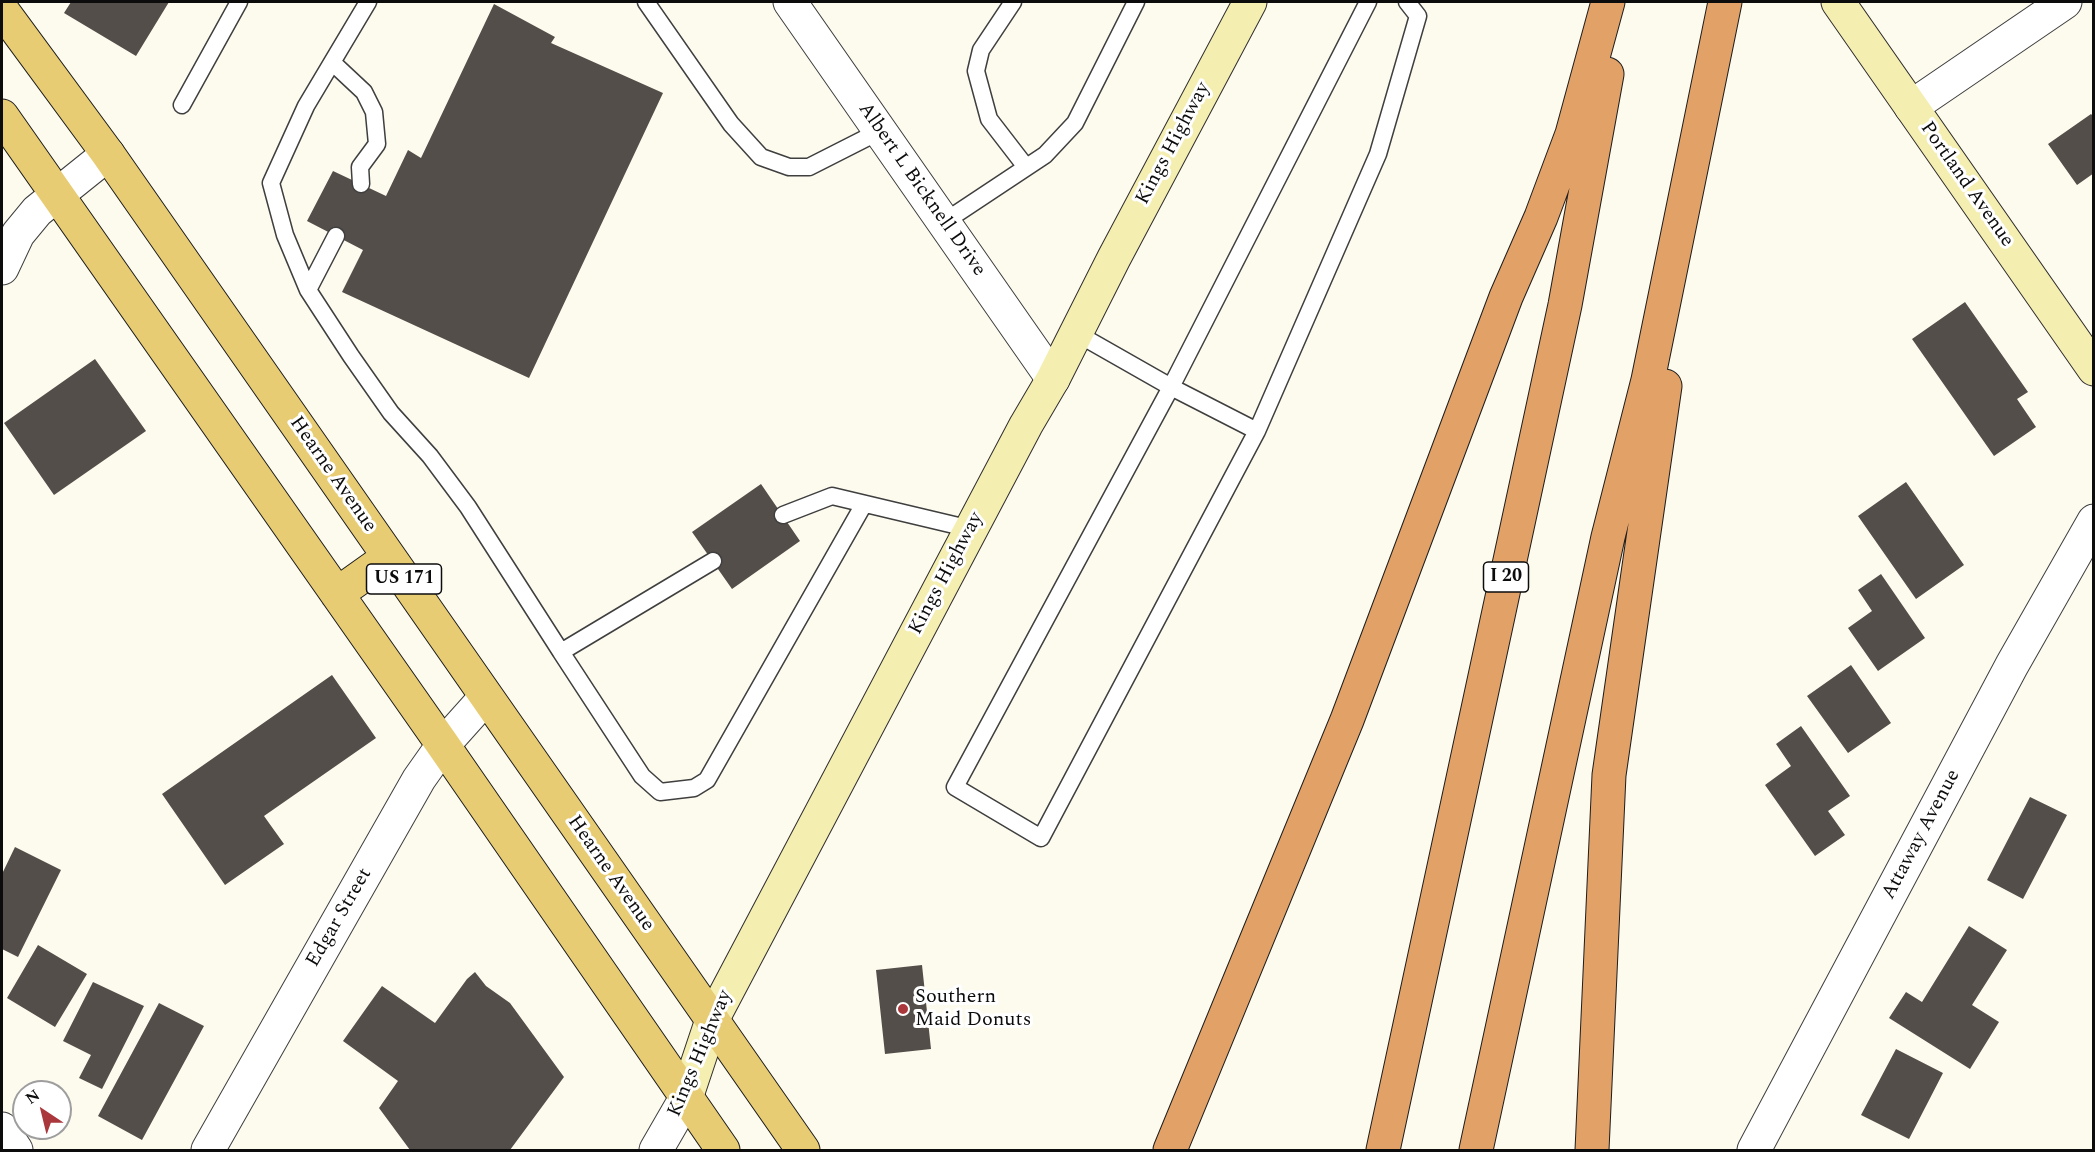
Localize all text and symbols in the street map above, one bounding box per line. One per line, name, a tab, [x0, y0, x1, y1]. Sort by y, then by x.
street label: Kings Highway	[1132, 79, 1216, 209]
street label: Albert L Bicknell Drive	[852, 99, 990, 281]
street label: Portland Avenue	[1914, 118, 2018, 252]
street label: Hearne Avenue	[283, 412, 381, 538]
street label: Kings Highway	[905, 509, 989, 639]
road number: I 20	[1484, 562, 1528, 592]
road number: US 171	[366, 564, 442, 594]
street label: Attaway Avenue	[1878, 766, 1966, 904]
street label: Hearne Avenue	[561, 811, 659, 937]
street label: Edgar Street	[302, 864, 378, 972]
place label: Southern Maid Donuts	[915, 986, 1031, 1033]
street label: Kings Highway	[664, 987, 738, 1121]
marker: Southern Maid Donuts	[896, 1002, 910, 1016]
north arrow	[12, 1080, 72, 1140]
text: N	[21, 1083, 45, 1110]

